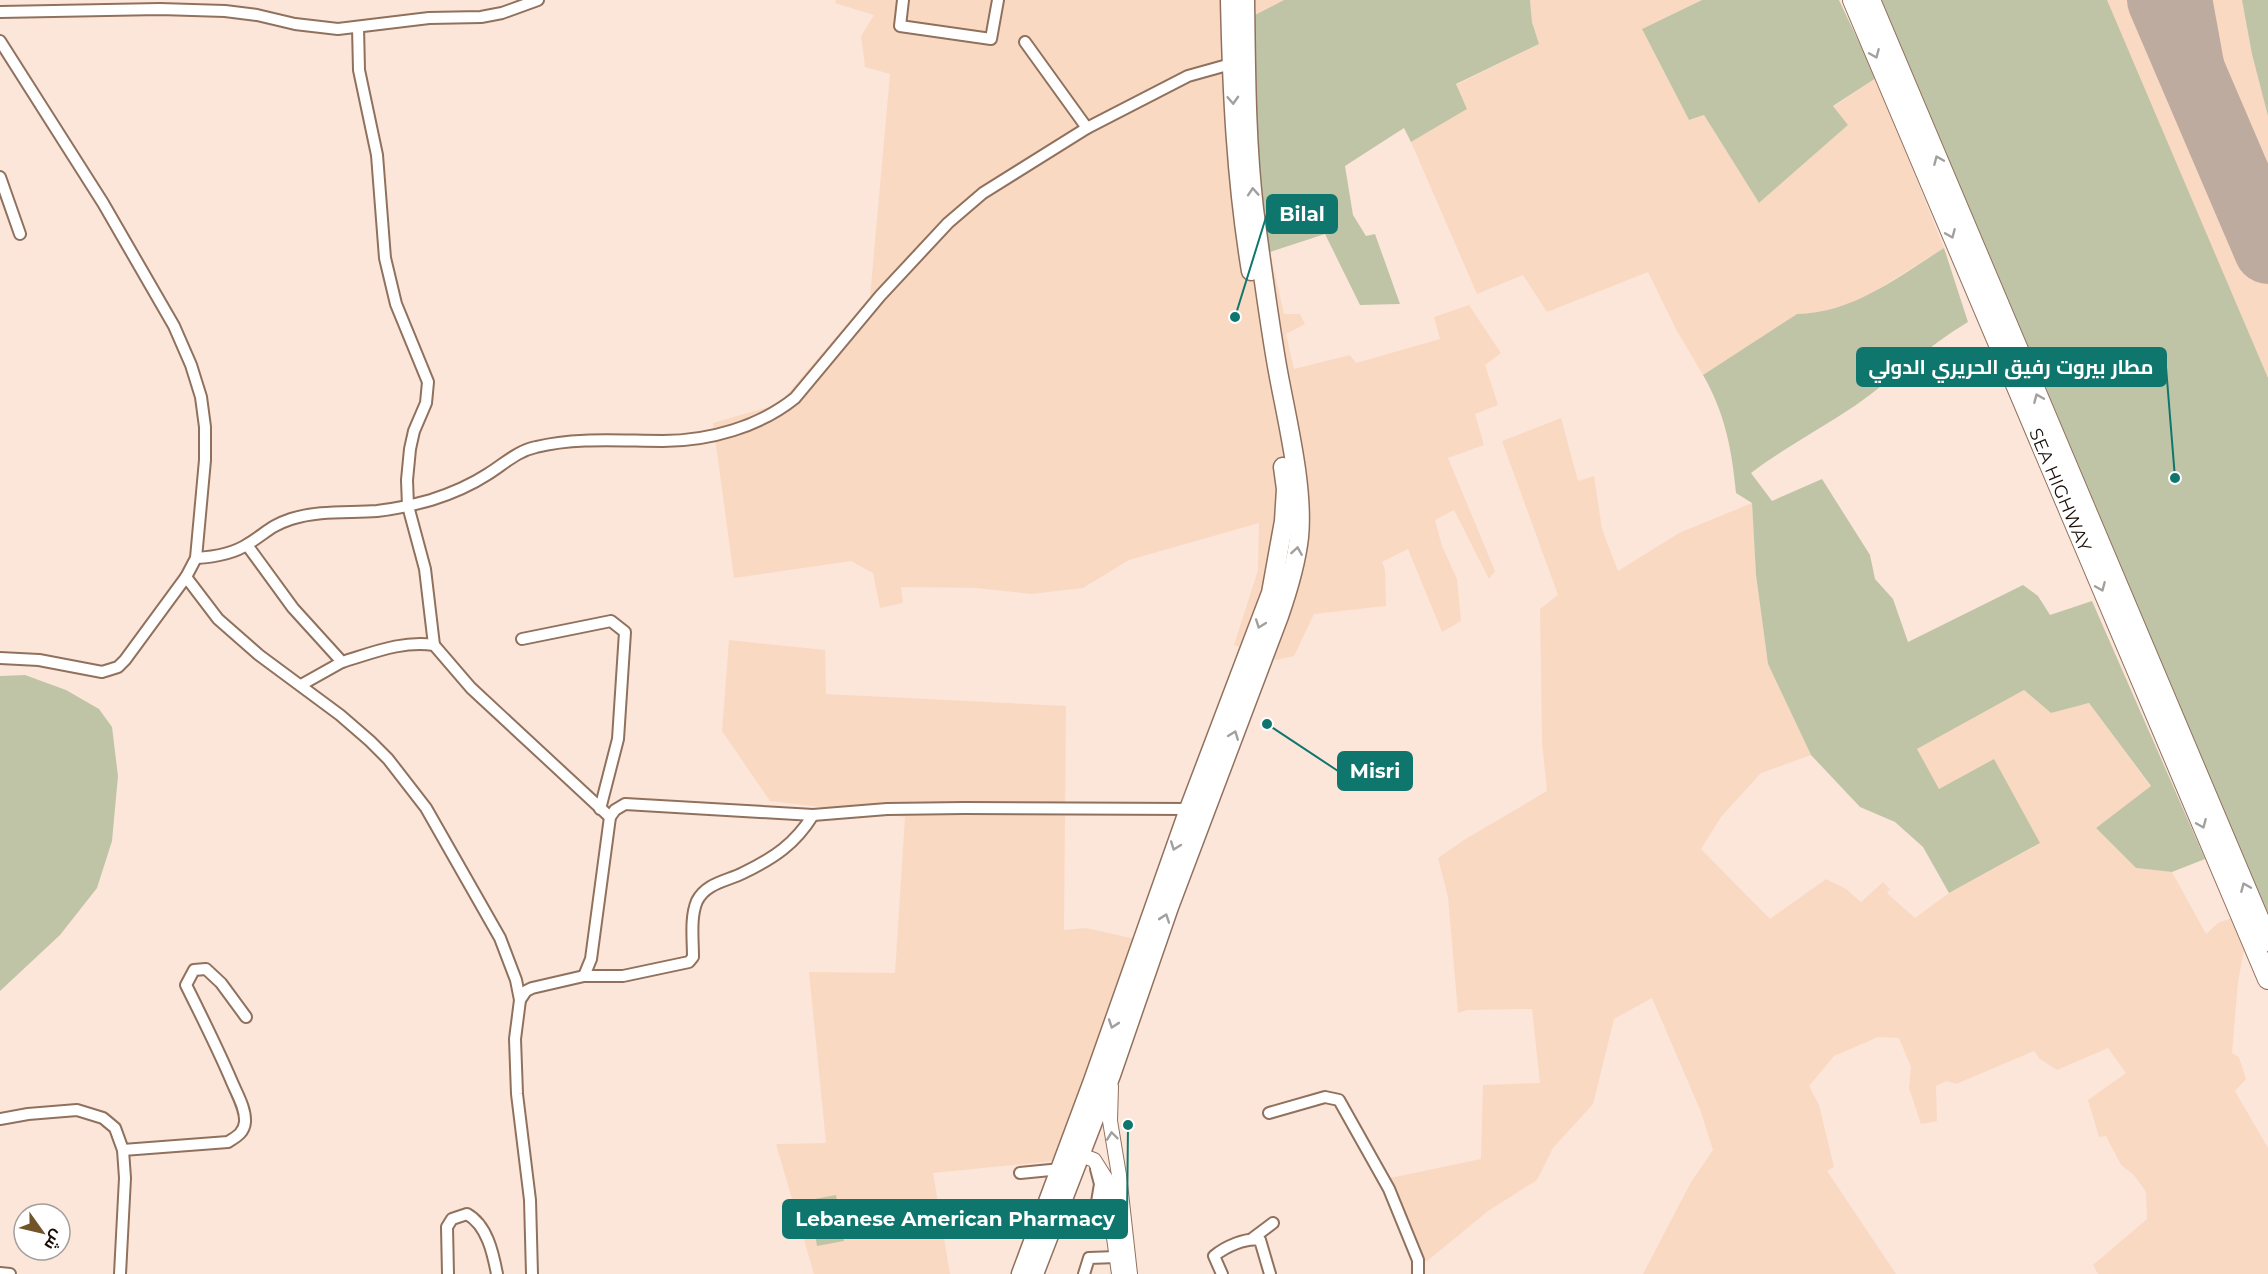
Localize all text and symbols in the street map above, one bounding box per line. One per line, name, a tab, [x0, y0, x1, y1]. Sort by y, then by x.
one-way arrow	[1868, 48, 1880, 59]
one-way arrow	[1227, 96, 1240, 105]
one-way arrow	[1933, 156, 1945, 167]
one-way arrow	[1247, 188, 1260, 197]
callout: Bilal	[1267, 195, 1337, 233]
text: Bilal	[1279, 202, 1325, 226]
one-way arrow	[1944, 227, 1956, 238]
callout: مطار بيروت رفيق الحريري الدولي	[1857, 348, 2166, 386]
text: مطار بيروت رفيق الحريري الدولي	[1868, 355, 2154, 383]
one-way arrow	[2033, 393, 2045, 404]
street label: SEA HIGHWAY	[2024, 425, 2096, 556]
one-way arrow	[1290, 547, 1302, 556]
one-way arrow	[2094, 581, 2106, 592]
one-way arrow	[1255, 618, 1267, 629]
one-way arrow	[1226, 731, 1239, 741]
callout: Misri	[1338, 752, 1412, 790]
text: Misri	[1350, 759, 1400, 783]
one-way arrow	[2195, 818, 2207, 829]
one-way arrow	[1170, 840, 1183, 851]
one-way arrow	[2240, 882, 2252, 893]
one-way arrow	[1158, 913, 1171, 924]
one-way arrow	[1107, 1018, 1120, 1029]
one-way arrow	[1106, 1132, 1119, 1141]
callout: Lebanese American Pharmacy	[783, 1200, 1127, 1238]
north arrow	[12, 1202, 72, 1262]
text: Lebanese American Pharmacy	[795, 1207, 1116, 1231]
text: ش	[40, 1226, 68, 1254]

